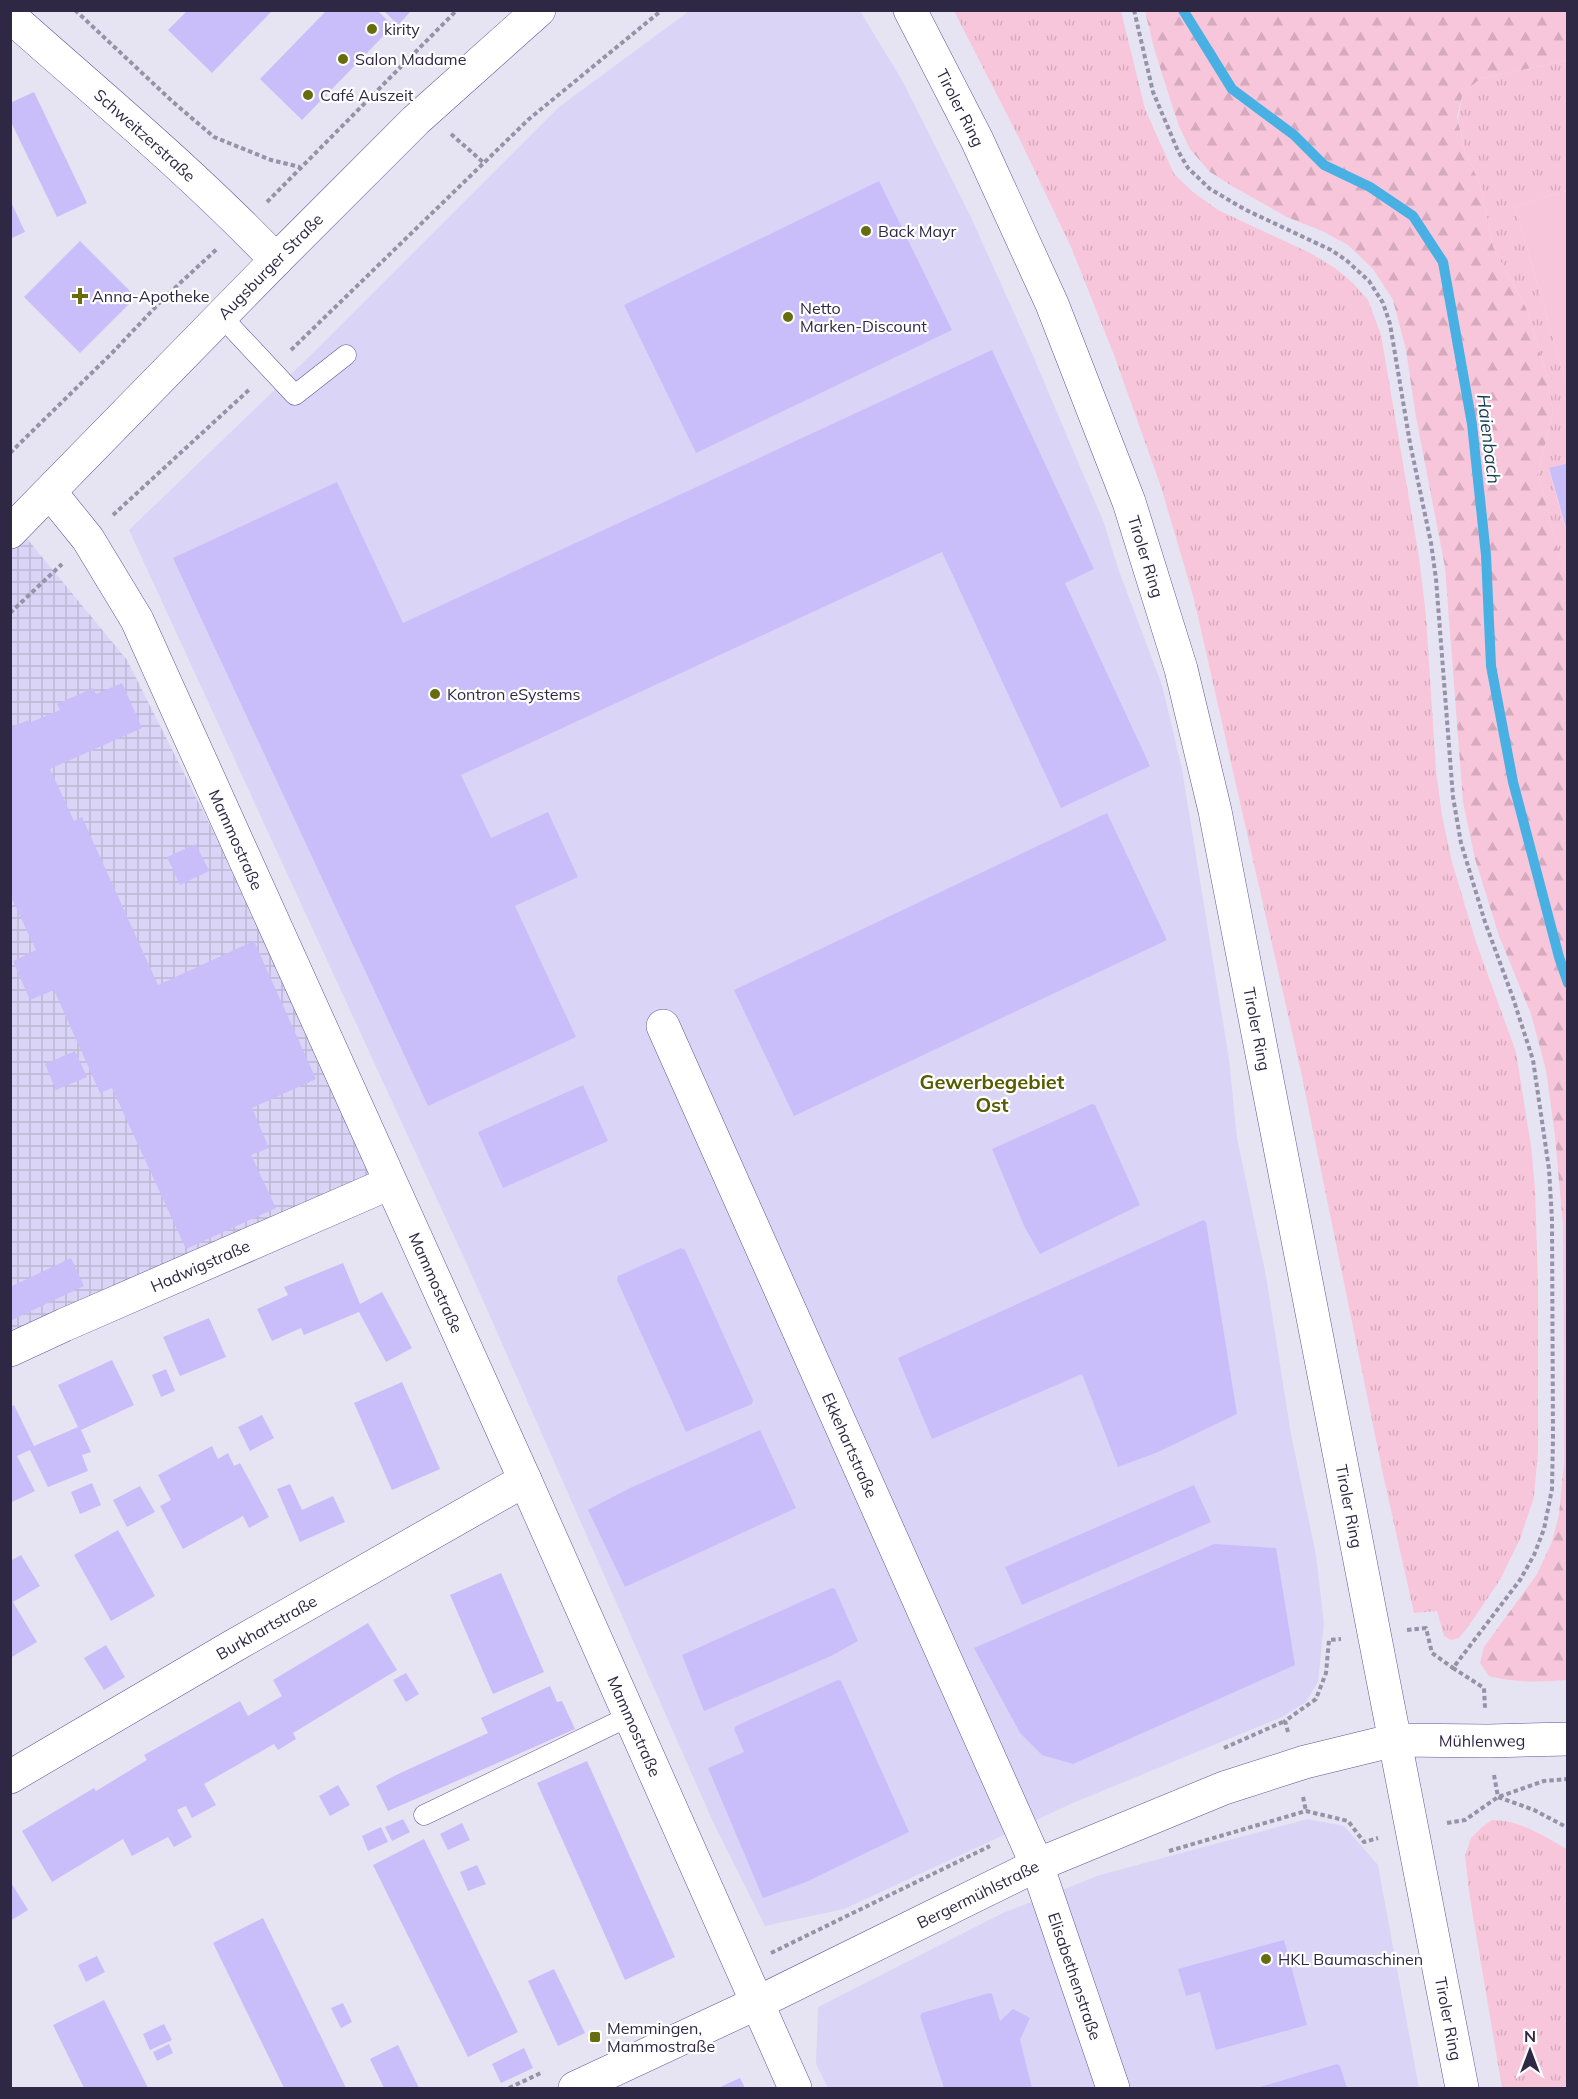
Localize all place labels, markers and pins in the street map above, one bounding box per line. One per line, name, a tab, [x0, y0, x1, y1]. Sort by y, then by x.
place label: kirity	[384, 19, 420, 39]
marker: kirity	[365, 22, 379, 36]
place label: Salon Madame	[355, 49, 466, 69]
marker: Salon Madame	[336, 52, 350, 66]
place label: Café Auszeit	[320, 85, 414, 105]
marker: Café Auszeit	[301, 88, 315, 102]
place label: Back Mayr	[878, 221, 957, 241]
marker: Back Mayr	[859, 224, 873, 238]
place label: Anna-Apotheke	[92, 286, 210, 306]
marker: Anna-Apotheke	[73, 289, 87, 303]
place label: Netto Marken-Discount	[800, 298, 927, 336]
marker: Netto Marken-Discount	[781, 310, 795, 324]
place label: Kontron eSystems	[447, 684, 581, 704]
marker: Kontron eSystems	[428, 687, 442, 701]
place label: HKL Baumaschinen	[1278, 1949, 1423, 1969]
marker: HKL Baumaschinen	[1259, 1952, 1273, 1966]
place label: Memmingen, Mammostraße	[607, 2018, 715, 2056]
marker: Memmingen, Mammostraße	[588, 2030, 602, 2044]

